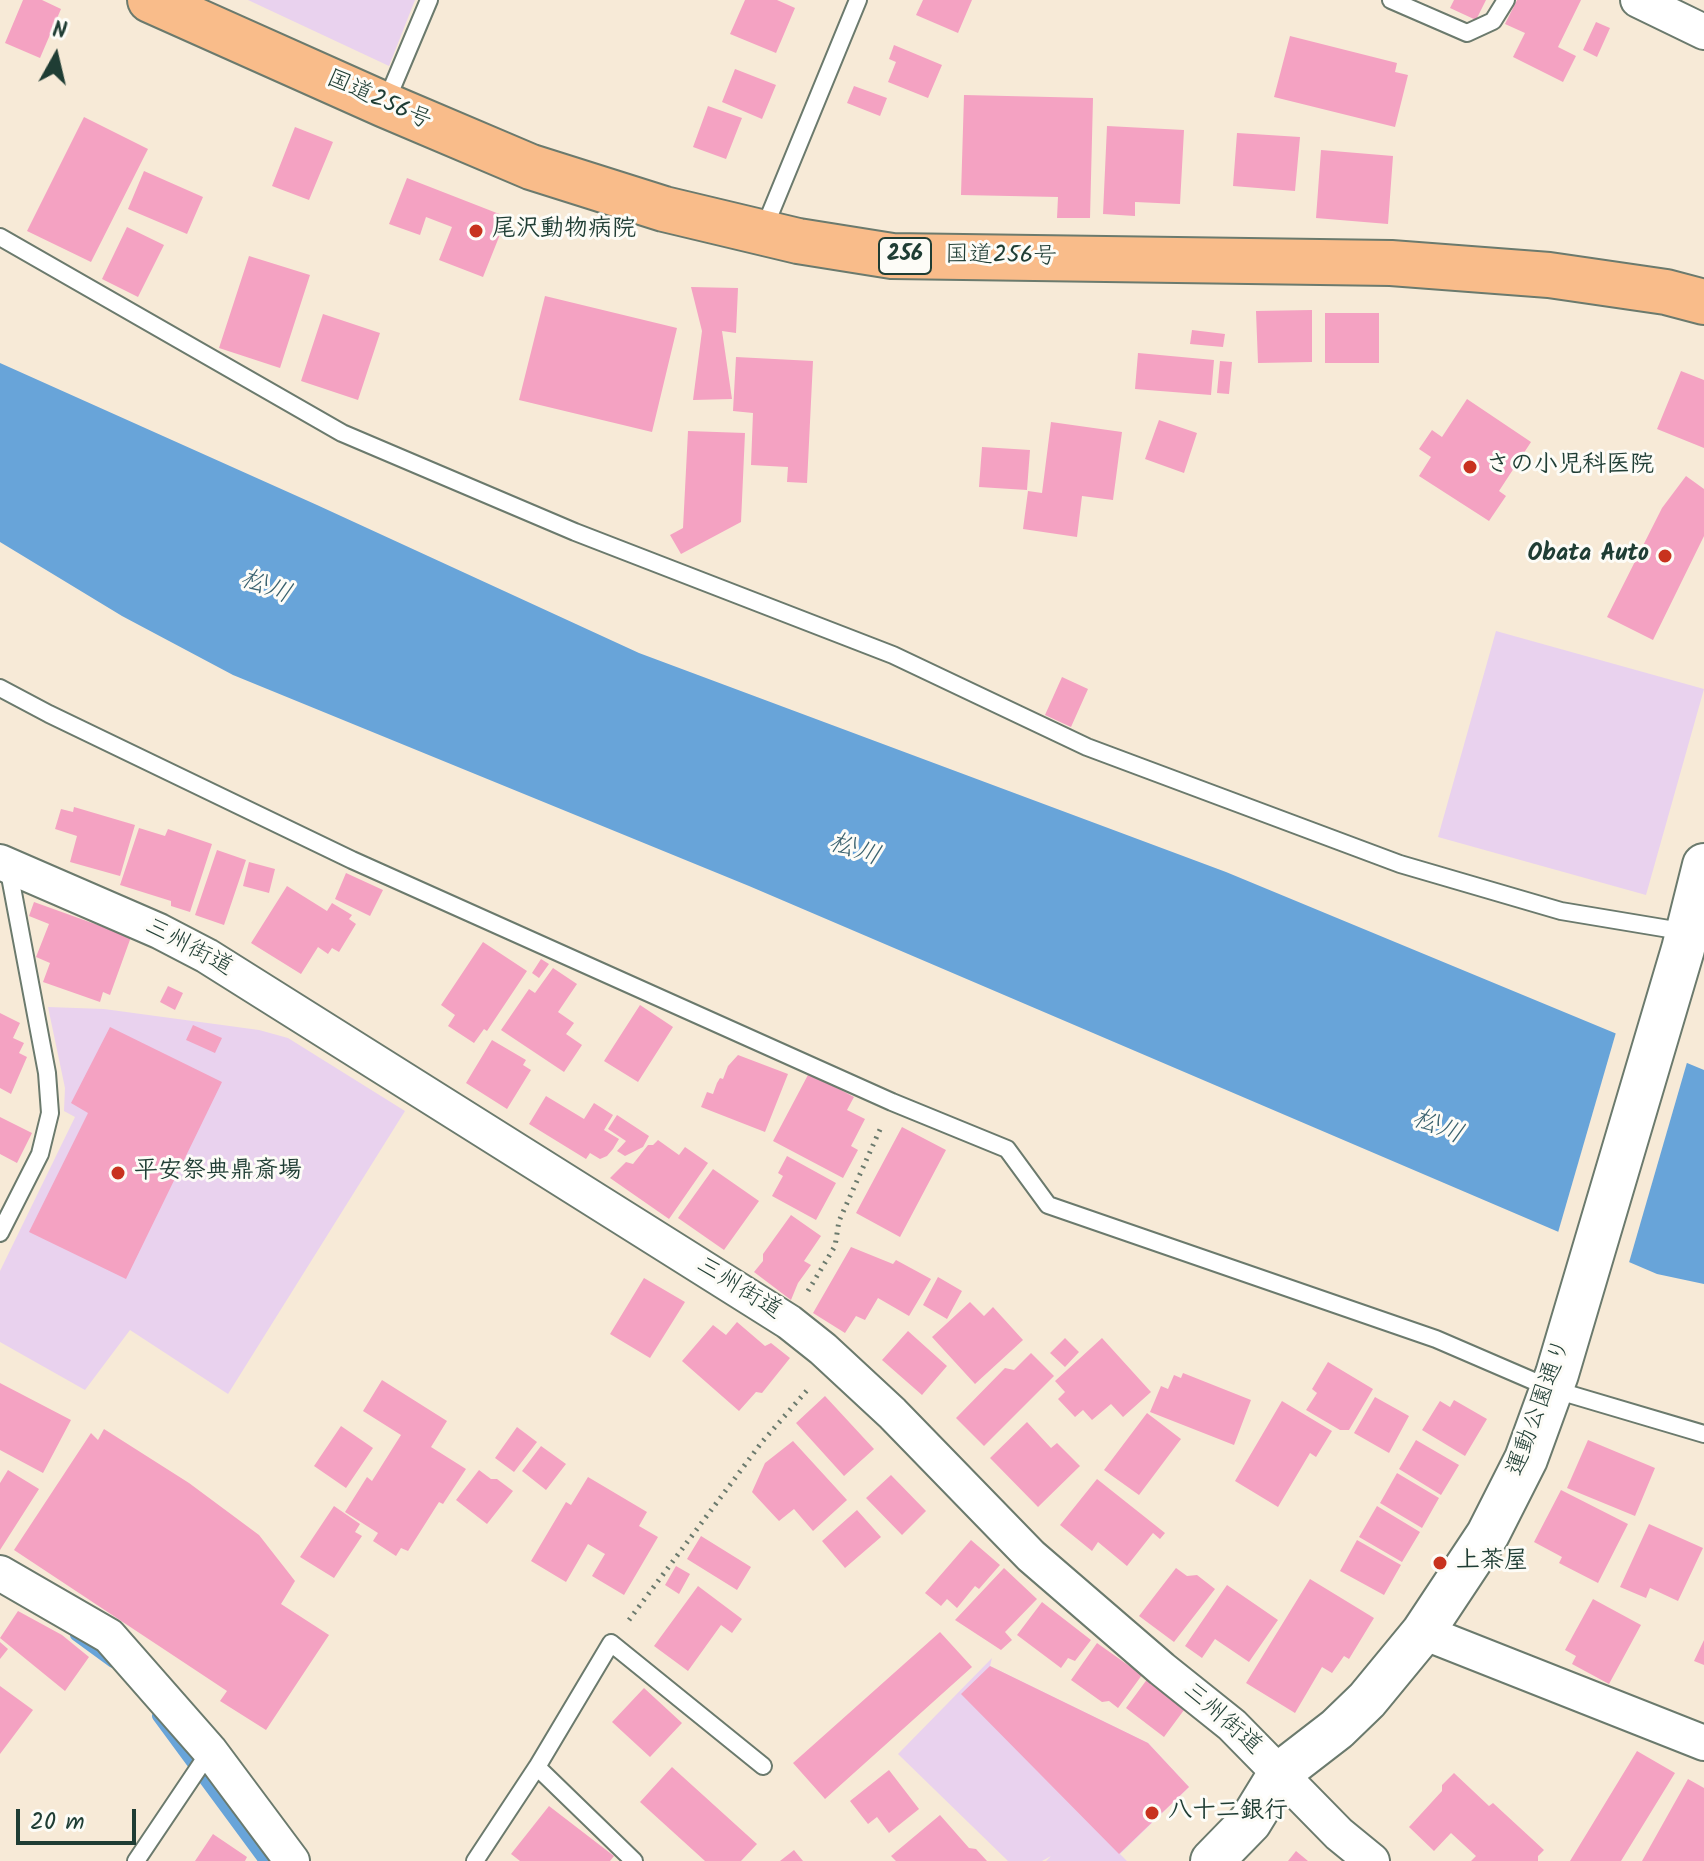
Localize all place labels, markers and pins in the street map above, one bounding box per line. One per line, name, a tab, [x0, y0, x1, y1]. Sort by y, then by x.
place label: 尾沢動物病院	[492, 217, 636, 245]
marker: 尾沢動物病院	[467, 222, 485, 240]
place label: さの小児科医院	[1486, 453, 1654, 481]
marker: さの小児科医院	[1461, 458, 1479, 476]
place label: Obata Auto	[1527, 542, 1649, 570]
marker: Obata Auto	[1656, 547, 1674, 565]
place label: 平安祭典鼎斎場	[134, 1159, 302, 1187]
marker: 平安祭典鼎斎場	[109, 1164, 127, 1182]
place label: 上茶屋	[1456, 1549, 1528, 1577]
marker: 上茶屋	[1431, 1554, 1449, 1572]
place label: 八十二銀行	[1168, 1799, 1288, 1827]
marker: 八十二銀行	[1143, 1804, 1161, 1822]

